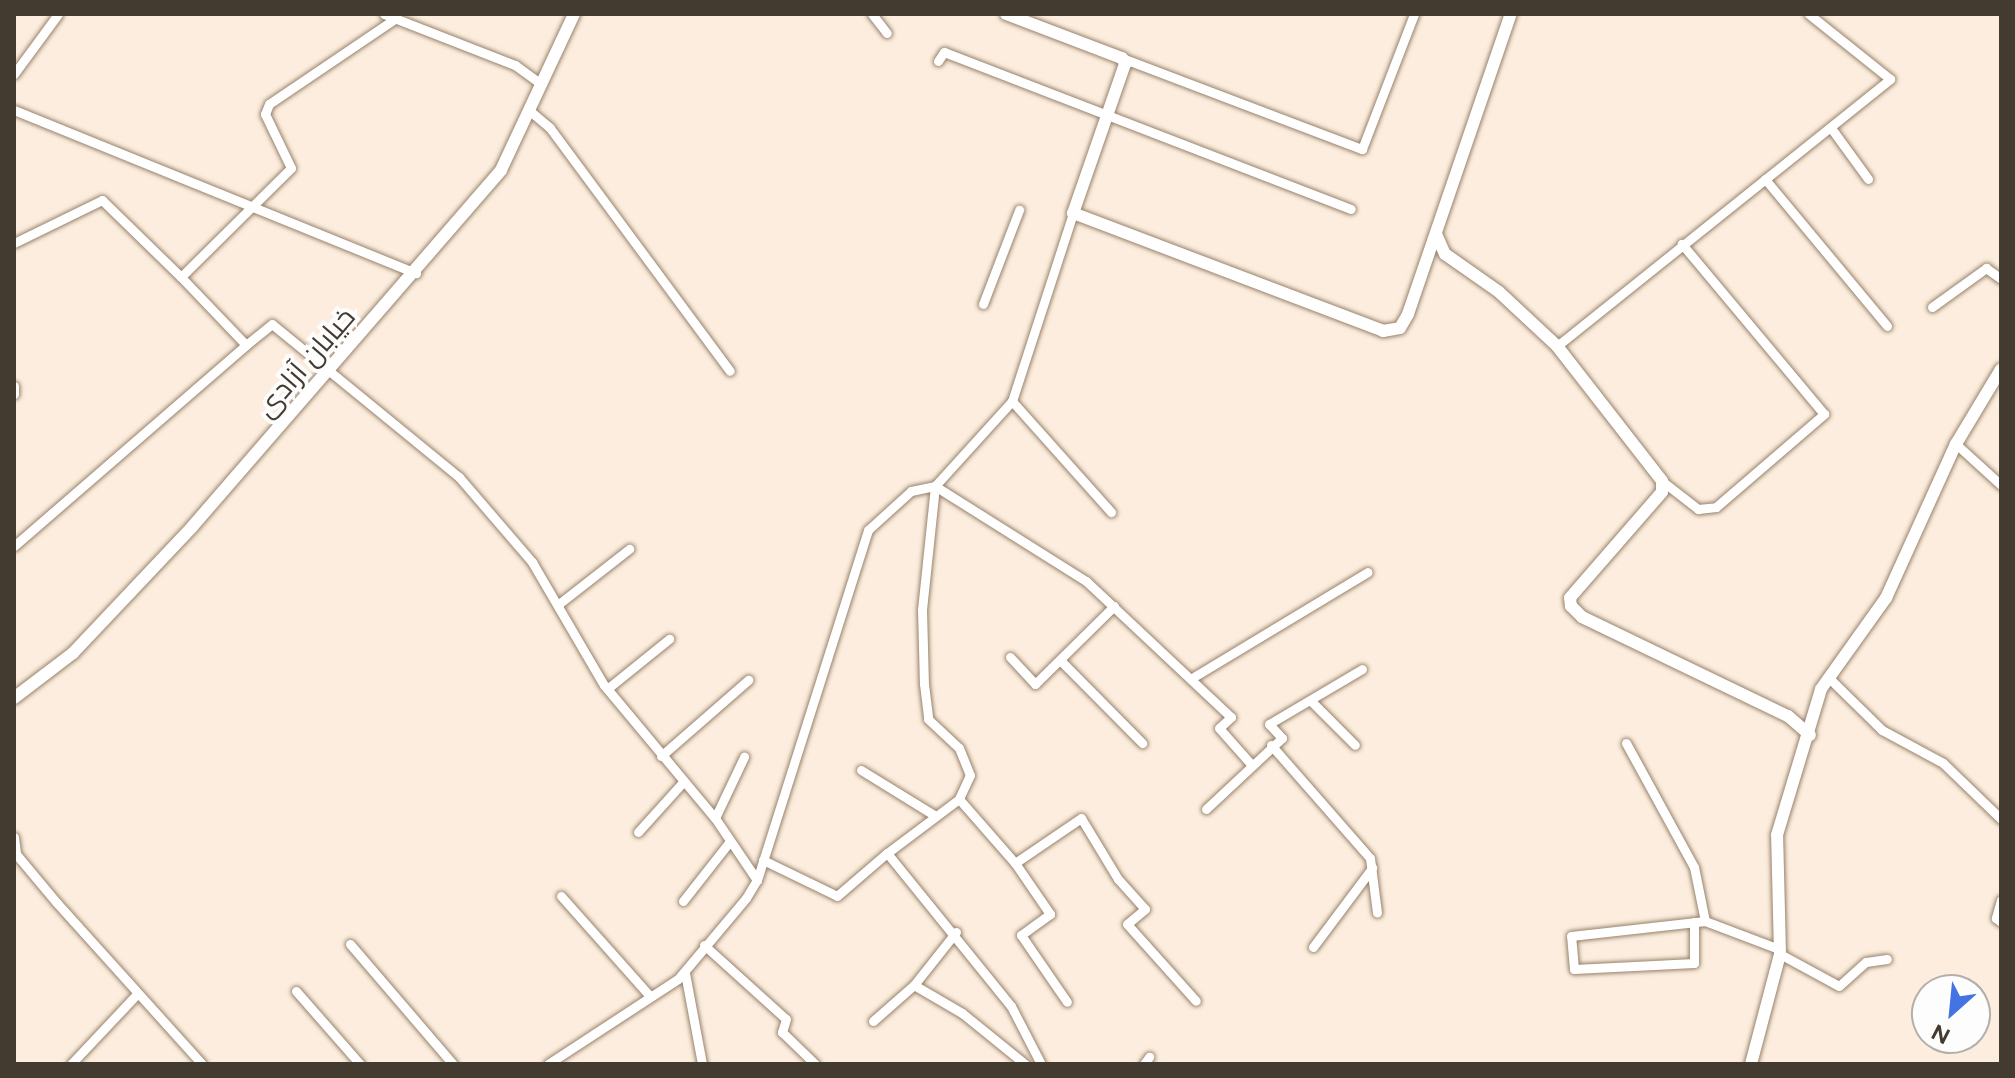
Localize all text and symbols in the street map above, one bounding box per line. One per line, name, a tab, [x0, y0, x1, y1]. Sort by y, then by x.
street label: خیابان آزادی	[248, 300, 362, 424]
north arrow	[1911, 974, 1991, 1054]
text: N	[1927, 1018, 1955, 1050]

